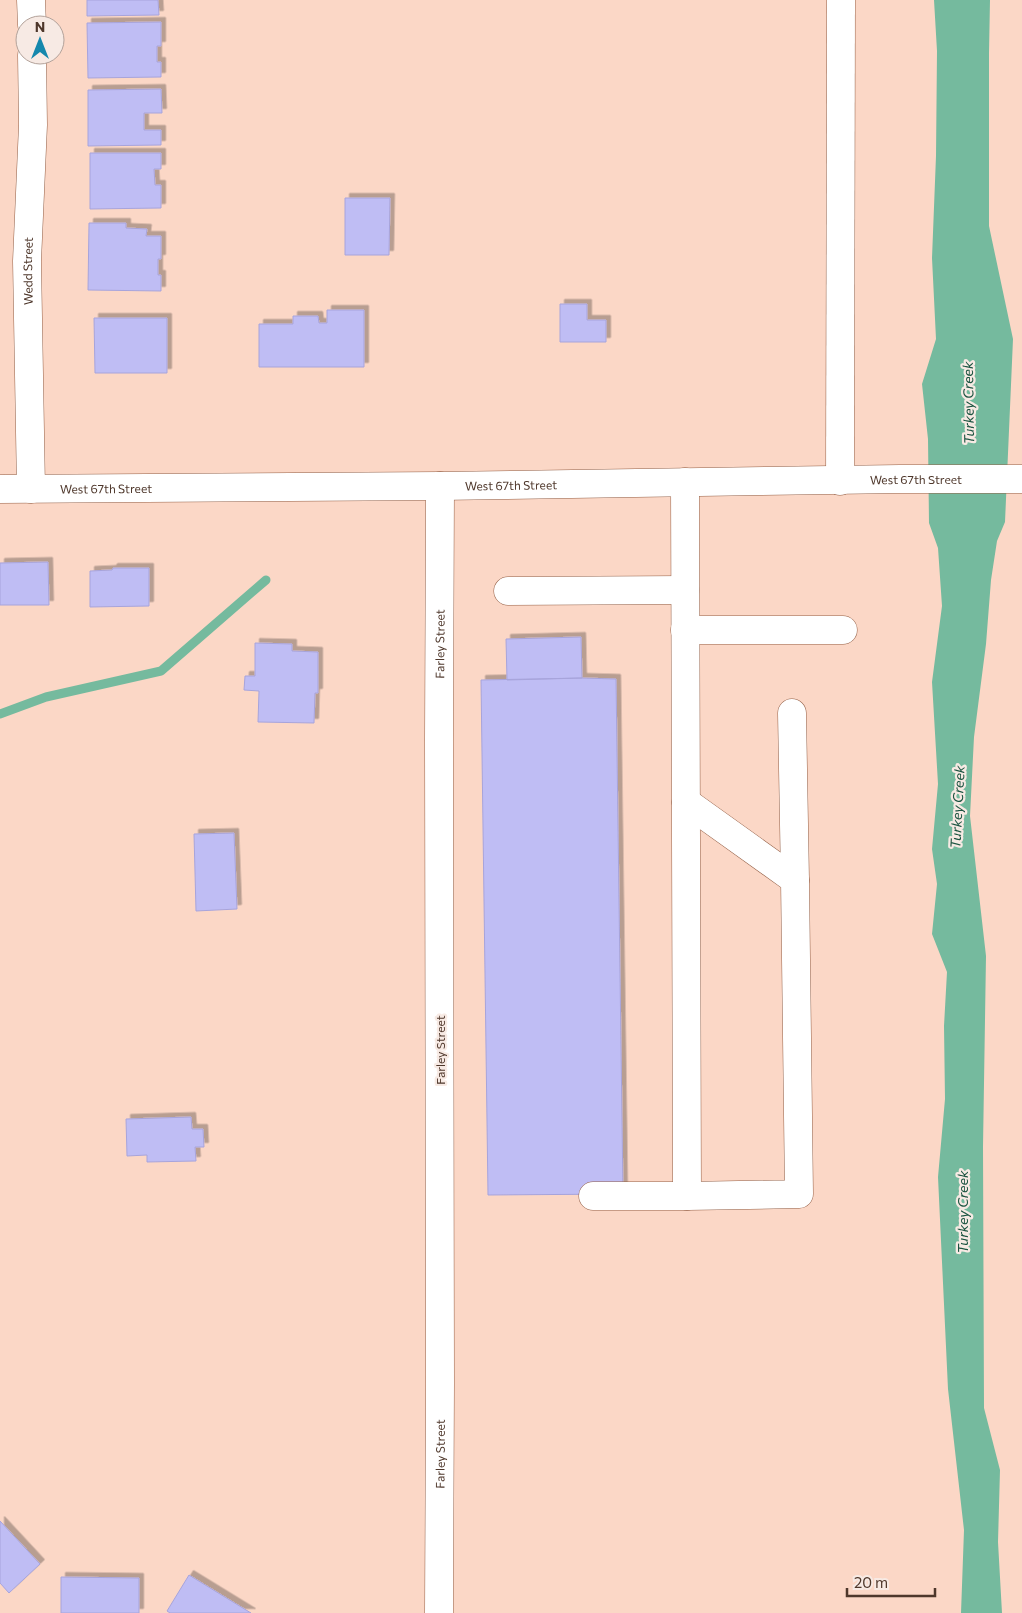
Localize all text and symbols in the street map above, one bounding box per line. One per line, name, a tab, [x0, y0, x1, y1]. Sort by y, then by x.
north arrow	[15, 15, 65, 65]
text: N	[35, 18, 45, 35]
street label: Wedd Street	[20, 237, 35, 305]
water label: Turkey Creek	[959, 361, 977, 445]
street label: West 67th Street	[870, 472, 962, 486]
street label: West 67th Street	[465, 477, 557, 493]
street label: West 67th Street	[60, 481, 152, 496]
street label: Farley Street	[432, 609, 447, 679]
water label: Turkey Creek	[946, 765, 968, 849]
street label: Farley Street	[433, 1015, 447, 1085]
water label: Turkey Creek	[954, 1170, 971, 1253]
street label: Farley Street	[433, 1419, 447, 1489]
scale bar	[847, 1566, 934, 1598]
text: 20 m	[854, 1573, 888, 1591]

